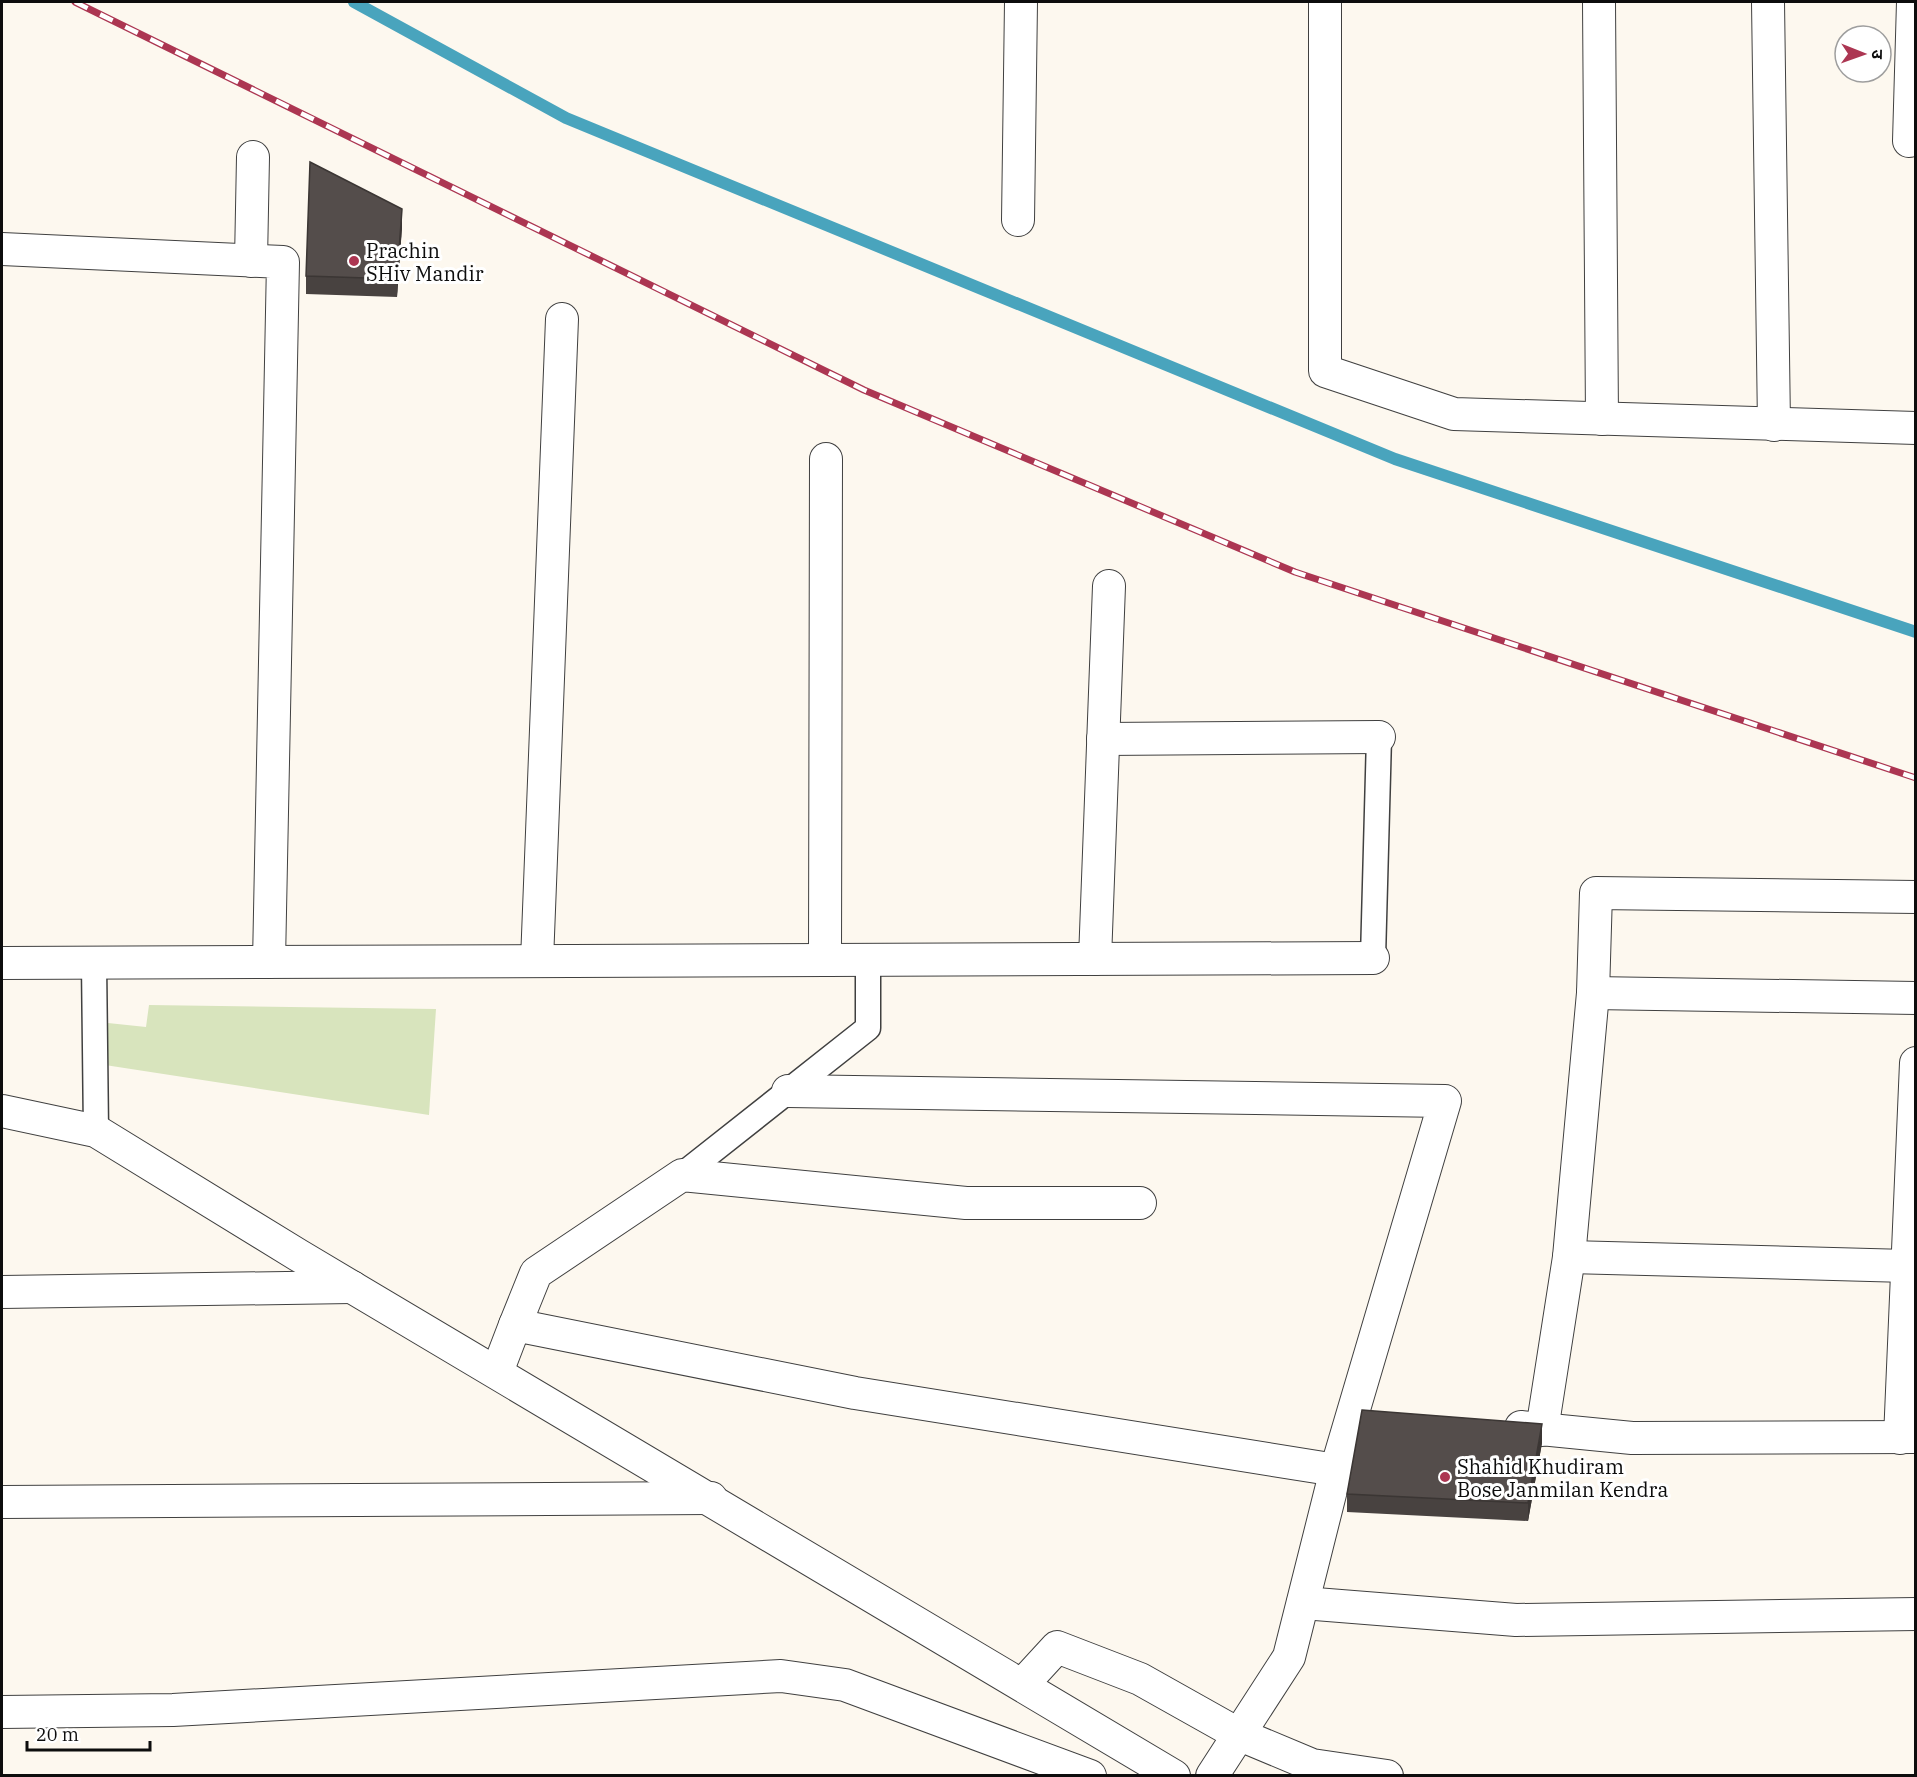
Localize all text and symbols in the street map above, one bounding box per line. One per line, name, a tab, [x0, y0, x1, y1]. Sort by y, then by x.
north arrow	[1833, 24, 1893, 84]
text: उ	[1868, 49, 1888, 60]
place label: Prachin SHiv Mandir	[366, 237, 484, 287]
marker: Prachin SHiv Mandir	[347, 254, 361, 268]
place label: Shahid Khudiram Bose Janmilan Kendra	[1457, 1453, 1668, 1503]
marker: Shahid Khudiram Bose Janmilan Kendra	[1438, 1470, 1452, 1484]
scale bar	[27, 1714, 150, 1752]
text: 20 m	[36, 1723, 79, 1746]

